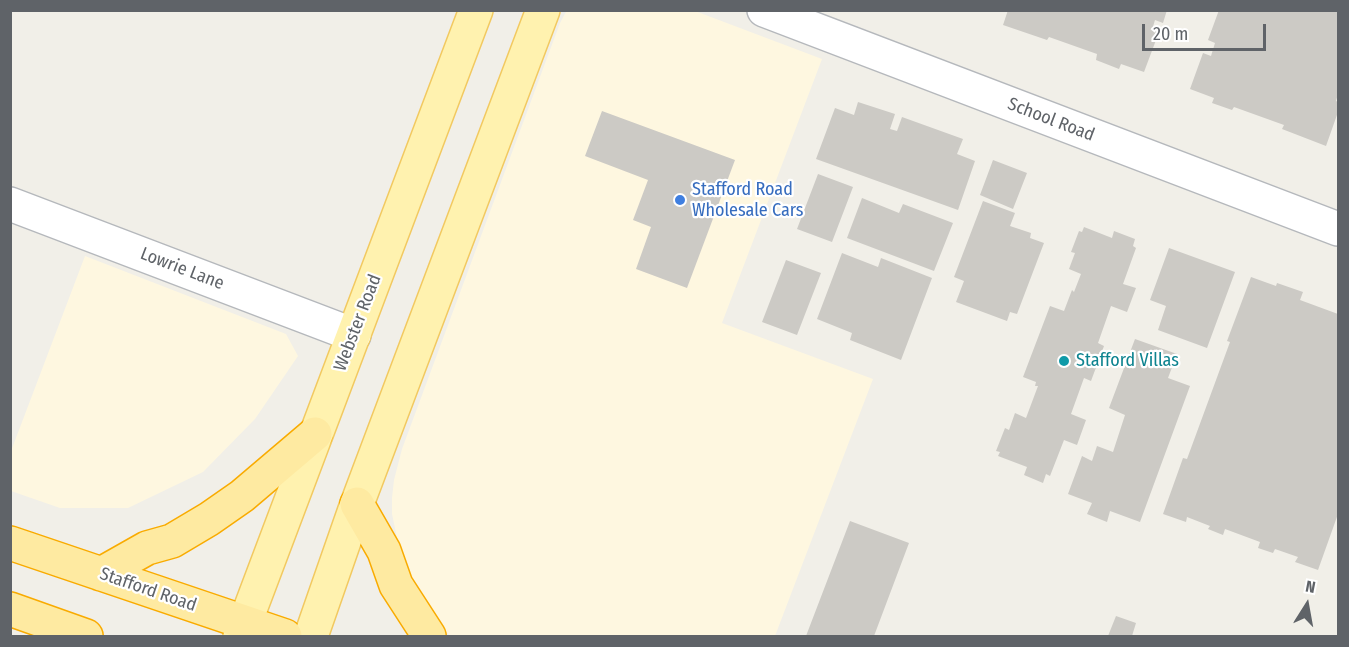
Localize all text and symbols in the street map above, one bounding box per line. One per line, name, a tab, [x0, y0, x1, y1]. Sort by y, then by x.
scale bar	[1145, 12, 1270, 50]
text: 20 m	[1153, 23, 1188, 45]
street label: School Road	[1004, 94, 1098, 146]
place label: Stafford Road Wholesale Cars	[692, 179, 803, 222]
marker: Stafford Road Wholesale Cars	[673, 193, 687, 207]
street label: Lowrie Lane	[137, 243, 227, 295]
street label: Webster Road	[330, 272, 386, 374]
place label: Stafford Villas	[1076, 350, 1179, 372]
marker: Stafford Villas	[1057, 354, 1071, 368]
street label: Stafford Road	[97, 563, 199, 617]
north arrow	[1277, 575, 1337, 635]
text: N	[1304, 577, 1317, 597]

